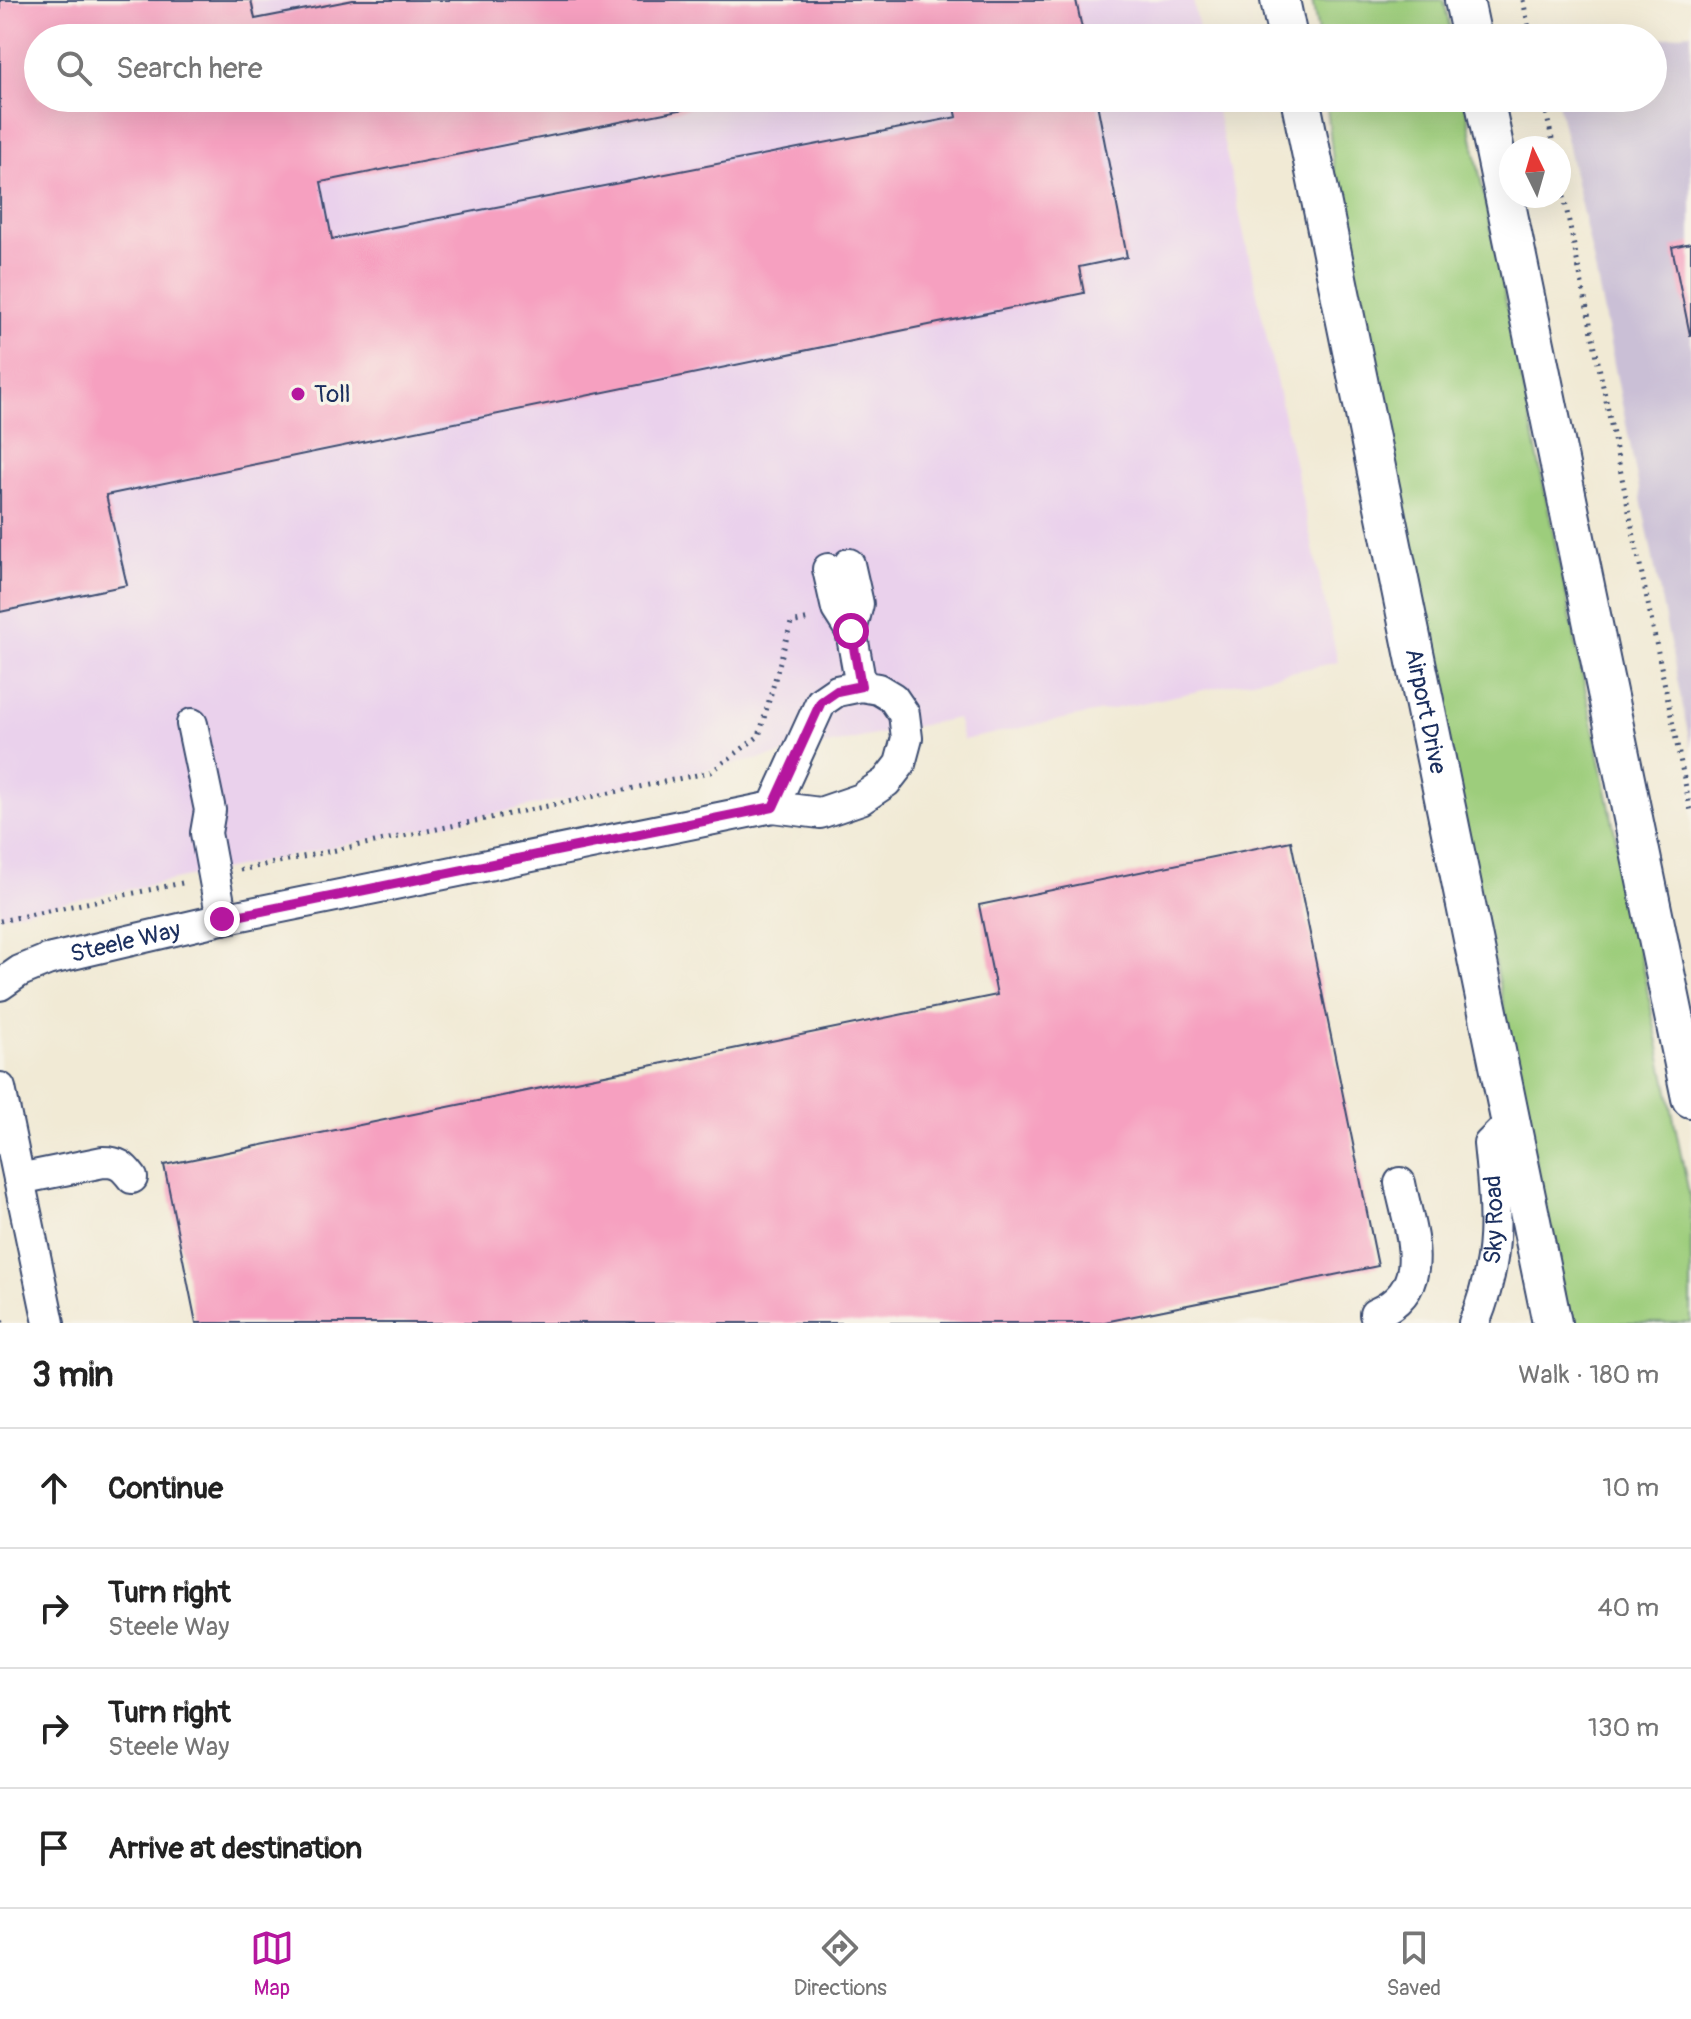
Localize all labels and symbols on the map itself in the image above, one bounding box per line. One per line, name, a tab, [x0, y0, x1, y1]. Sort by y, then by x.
north arrow	[1499, 136, 1571, 208]
place label: Toll	[314, 380, 351, 409]
marker: Toll	[289, 385, 307, 403]
route start	[833, 613, 869, 649]
street label: Airport Drive	[1399, 646, 1453, 777]
route end	[204, 901, 240, 937]
street label: Steele Way	[68, 915, 183, 969]
street label: Sky Road	[1477, 1174, 1510, 1266]

